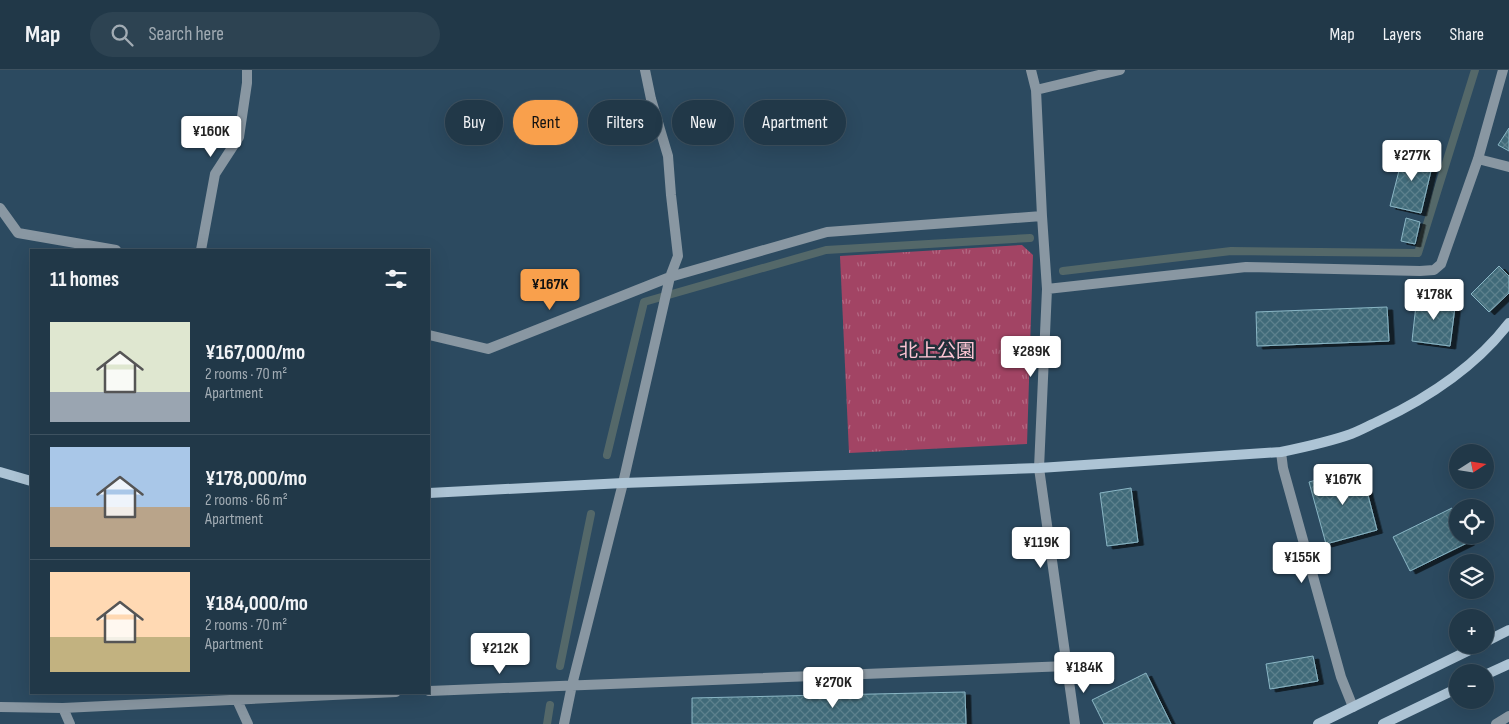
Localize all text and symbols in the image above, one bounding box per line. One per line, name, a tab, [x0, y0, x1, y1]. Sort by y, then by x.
search box	[90, 12, 440, 57]
text: Map	[25, 20, 60, 49]
icon: search	[108, 21, 136, 49]
text: Search here	[148, 23, 224, 46]
text: Map	[1330, 24, 1355, 45]
text: Layers	[1383, 24, 1422, 45]
text: Share	[1450, 24, 1484, 45]
chip: Buy	[445, 100, 503, 145]
chip: Rent	[513, 100, 578, 145]
chip: Filters	[588, 100, 662, 145]
chip: New	[672, 100, 734, 145]
chip: Apartment	[744, 100, 846, 145]
pin: ¥160K	[176, 116, 246, 158]
text: ¥160K	[192, 122, 230, 141]
pin: ¥277K	[1377, 140, 1447, 182]
text: ¥277K	[1393, 146, 1431, 165]
icon: filters	[382, 265, 410, 293]
text: 11 homes	[50, 267, 119, 292]
pin: ¥167K	[515, 268, 585, 311]
text: ¥167K	[531, 275, 569, 294]
pin: ¥178K	[1399, 278, 1469, 321]
text: ¥178K	[1416, 285, 1452, 304]
pin: ¥289K	[996, 336, 1066, 378]
text: ¥167,000/mo	[205, 340, 305, 365]
park label: 北上公園	[899, 340, 975, 363]
icon: home	[90, 342, 150, 402]
text: ¥289K	[1012, 342, 1050, 361]
text: 2 rooms · 70 m²	[205, 365, 287, 384]
text: Apartment	[205, 384, 263, 403]
north arrow	[1449, 444, 1494, 489]
map controls	[1449, 444, 1494, 709]
pin: ¥167K	[1308, 464, 1378, 506]
text: ¥178,000/mo	[205, 466, 307, 491]
icon: home	[90, 467, 150, 527]
text: ¥167K	[1324, 470, 1362, 489]
text: 2 rooms · 66 m²	[205, 491, 288, 510]
button: locate	[1449, 499, 1494, 544]
text: Apartment	[205, 510, 263, 529]
pin: ¥119K	[1006, 526, 1076, 569]
text: ¥119K	[1023, 533, 1059, 552]
pin: ¥155K	[1267, 542, 1337, 584]
text: ¥155K	[1284, 548, 1320, 567]
button: layers	[1449, 554, 1494, 599]
text: ¥184,000/mo	[205, 591, 308, 616]
icon: home	[90, 592, 150, 652]
button: +	[1449, 609, 1494, 654]
text: 2 rooms · 70 m²	[205, 616, 287, 635]
pin: ¥212K	[465, 632, 535, 675]
text: Apartment	[205, 635, 263, 654]
text: ¥212K	[482, 639, 518, 658]
pin: ¥184K	[1049, 652, 1119, 694]
text: ¥184K	[1065, 658, 1103, 677]
button: −	[1449, 664, 1494, 709]
pin: ¥270K	[798, 666, 868, 709]
text: ¥270K	[814, 673, 852, 692]

